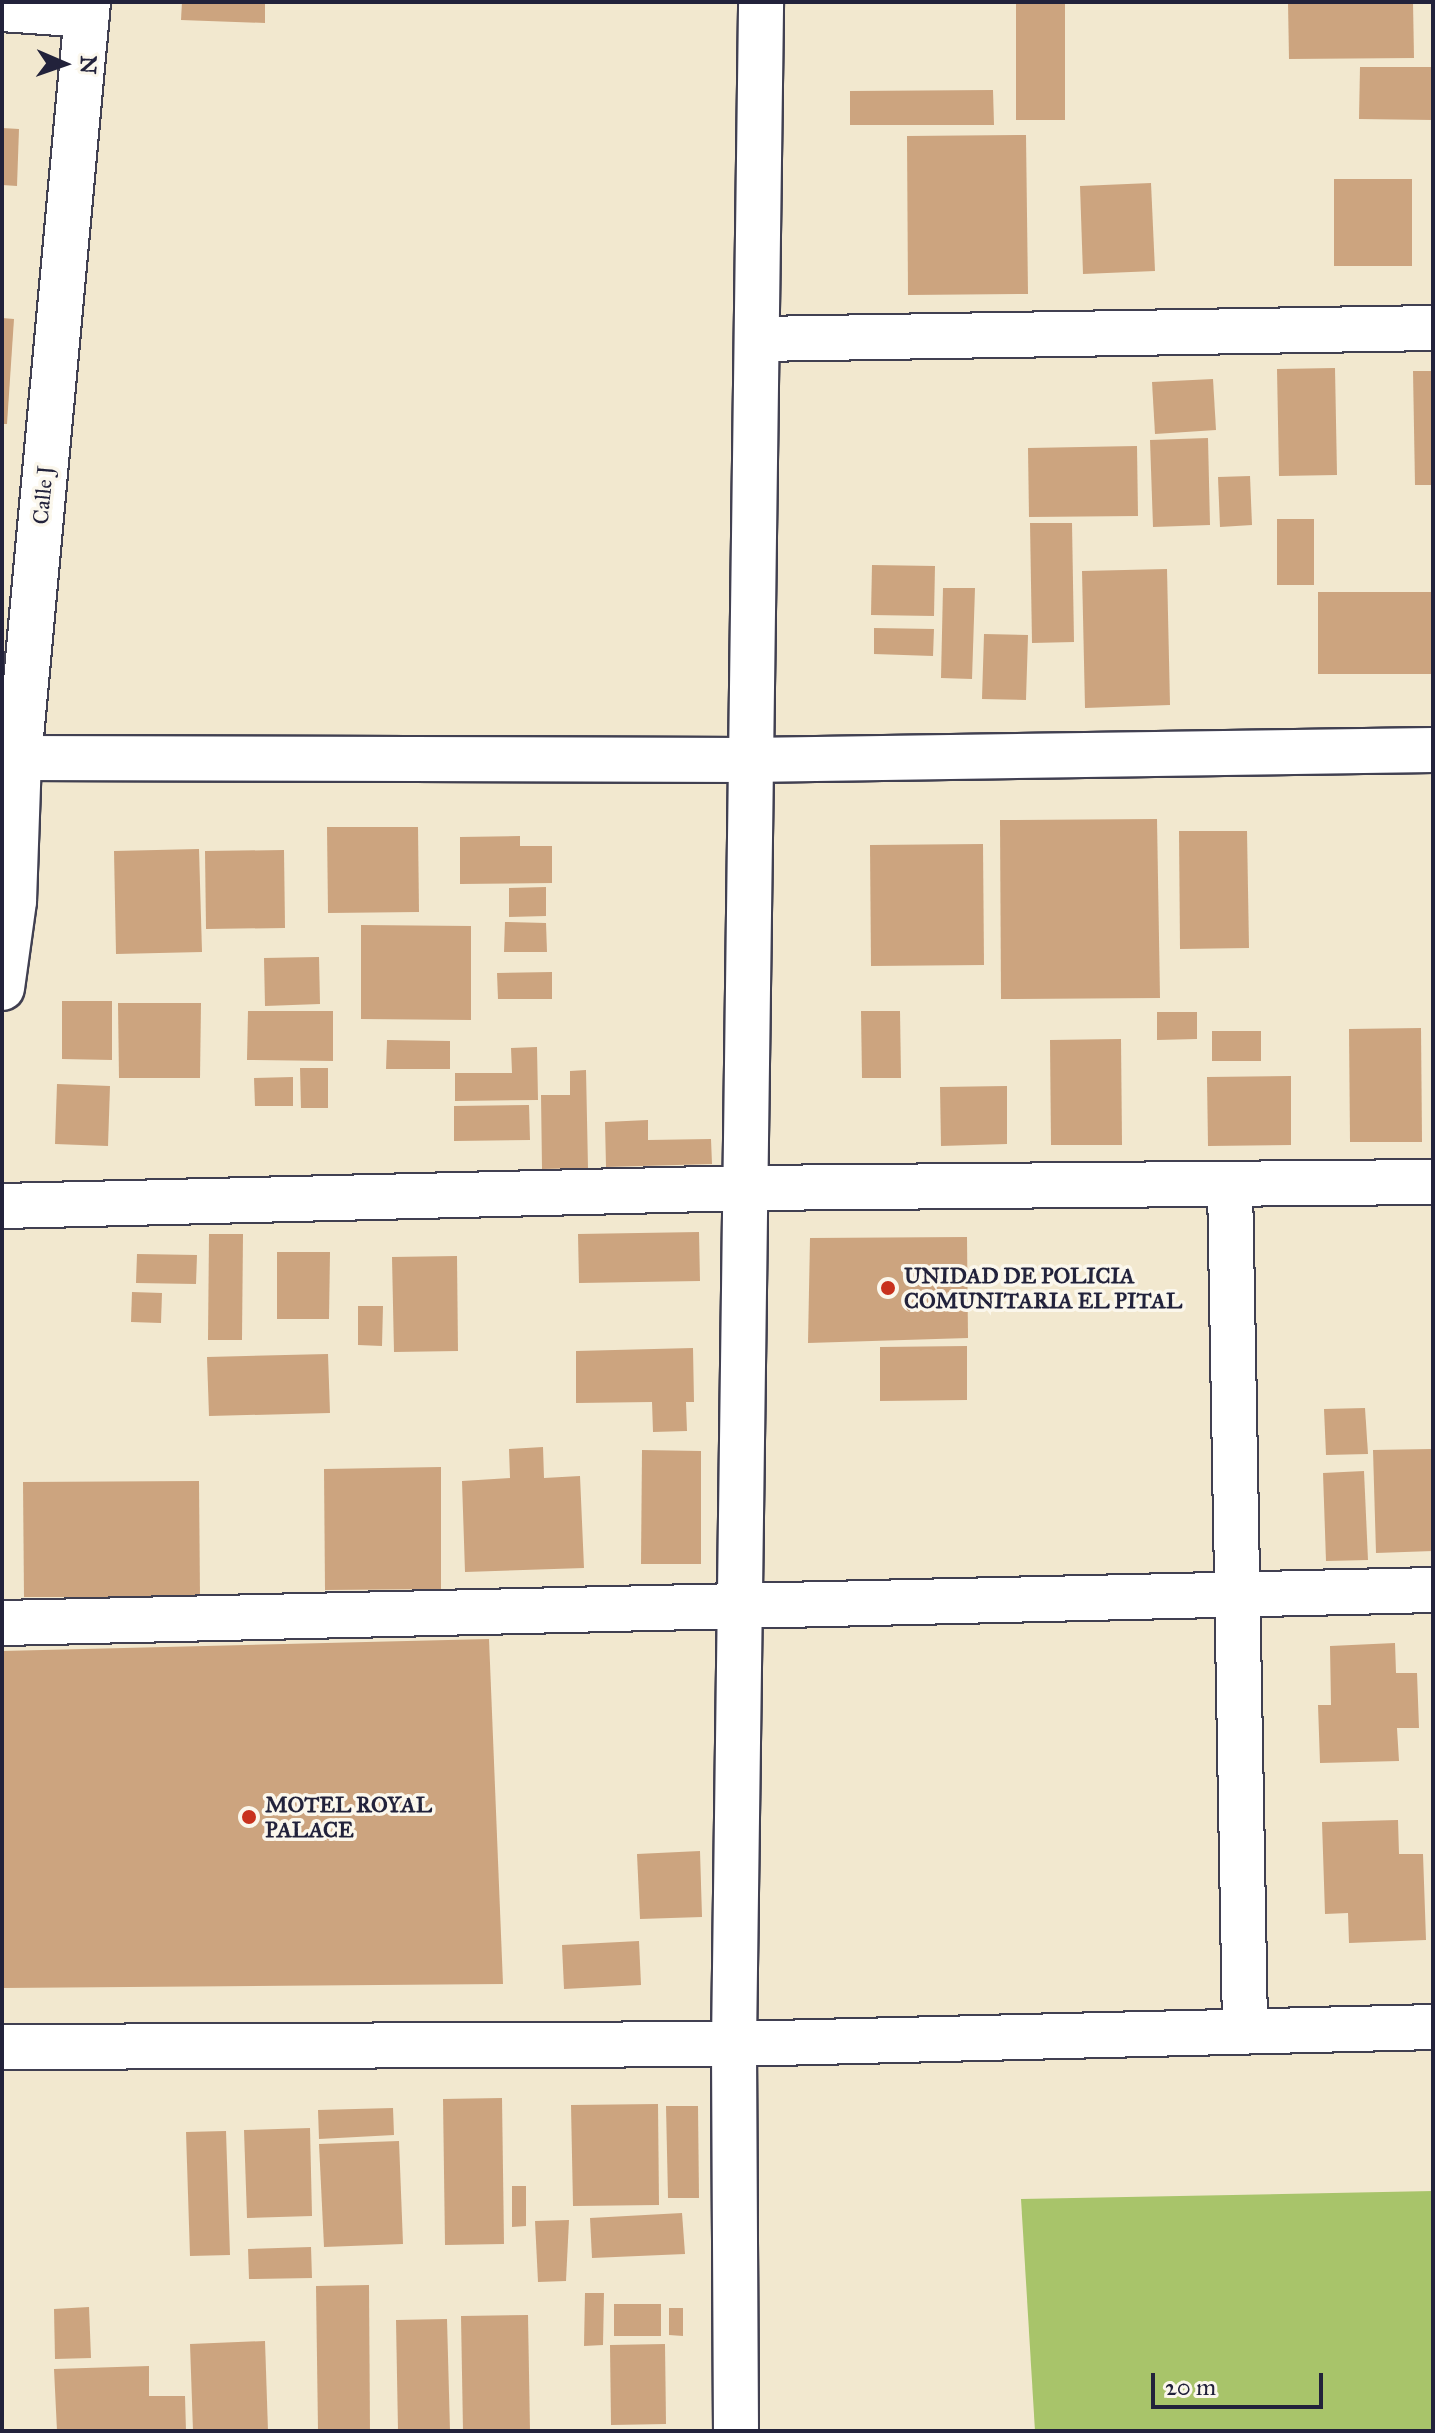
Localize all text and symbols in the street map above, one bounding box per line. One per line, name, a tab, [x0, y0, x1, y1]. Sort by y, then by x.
north arrow	[24, 24, 104, 104]
text: N	[75, 55, 102, 75]
street label: Calle J	[27, 465, 59, 525]
place label: UNIDAD DE POLICIA COMUNITARIA EL PITAL	[904, 1262, 1182, 1314]
marker: UNIDAD DE POLICIA COMUNITARIA EL PITAL	[879, 1279, 897, 1297]
place label: MOTEL ROYAL PALACE	[265, 1791, 432, 1842]
marker: MOTEL ROYAL PALACE	[240, 1808, 258, 1826]
scale bar	[1155, 2357, 1327, 2407]
text: 20 m	[1165, 2372, 1216, 2402]

